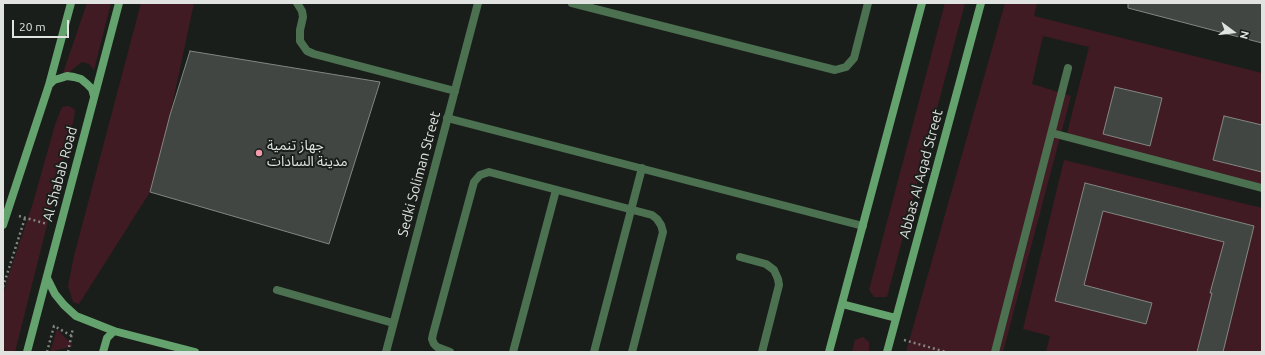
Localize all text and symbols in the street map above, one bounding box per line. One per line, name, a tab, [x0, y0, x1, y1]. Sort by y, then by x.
scale bar	[14, 12, 71, 38]
north arrow	[1213, 12, 1253, 52]
text: 20 m	[19, 20, 46, 33]
text: N	[1238, 30, 1251, 41]
street label: Abbas Al Aqad Street	[896, 108, 946, 240]
street label: Sedki Soliman Street	[394, 109, 444, 239]
street label: Al Shabab Road	[39, 125, 81, 223]
place label: جهاز تنمية مدينة السادات	[267, 137, 348, 170]
marker: جهاز تنمية مدينة السادات	[254, 148, 264, 158]

